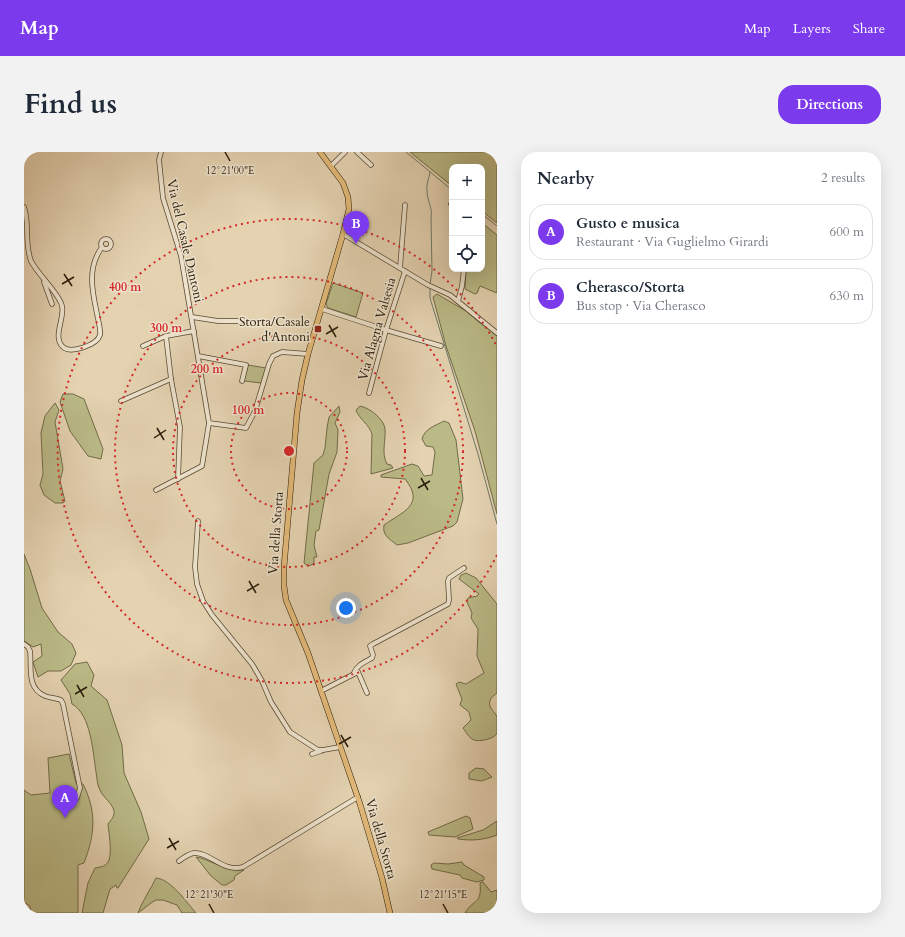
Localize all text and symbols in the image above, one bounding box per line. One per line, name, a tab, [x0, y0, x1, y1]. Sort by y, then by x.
text: Map	[20, 15, 59, 41]
text: Map	[744, 19, 771, 38]
text: Layers	[793, 19, 831, 38]
text: Share	[853, 19, 885, 38]
text: Find us	[24, 85, 117, 123]
button: Directions	[778, 85, 881, 124]
text: 12°21'00"E	[206, 164, 254, 178]
map controls	[449, 164, 485, 272]
button: +	[449, 164, 485, 200]
text: Nearby	[537, 167, 594, 190]
text: 2 results	[821, 169, 865, 187]
street label: Via del Casale Dantoni	[162, 178, 208, 305]
button: −	[449, 200, 485, 236]
pin: B	[343, 211, 369, 244]
text: Gusto e musica	[576, 213, 680, 233]
text: A	[546, 223, 556, 241]
text: 600 m	[830, 223, 864, 241]
text: Restaurant · Via Guglielmo Girardi	[576, 233, 769, 251]
button: locate	[449, 236, 485, 272]
street label: Via Alagna Valsesia	[354, 275, 400, 383]
text: Cherasco/Storta	[576, 277, 685, 297]
text: 400 m	[109, 279, 142, 295]
text: B	[546, 287, 556, 305]
text: 630 m	[830, 287, 864, 305]
text: Bus stop · Via Cherasco	[576, 297, 705, 315]
place label: Storta/Casale d'Antoni	[239, 313, 310, 346]
text: 300 m	[150, 320, 183, 336]
marker: Storta/Casale d'Antoni	[313, 324, 323, 334]
text: 200 m	[191, 361, 224, 377]
text: 100 m	[232, 402, 265, 418]
centre of rings	[282, 444, 296, 458]
street label: Via della Storta	[264, 491, 288, 575]
your location	[336, 598, 356, 618]
pin: A	[52, 785, 78, 818]
street label: Via della Storta	[361, 797, 401, 882]
text: 12°21'30"E	[185, 888, 233, 902]
text: 12°21'15"E	[419, 888, 467, 902]

